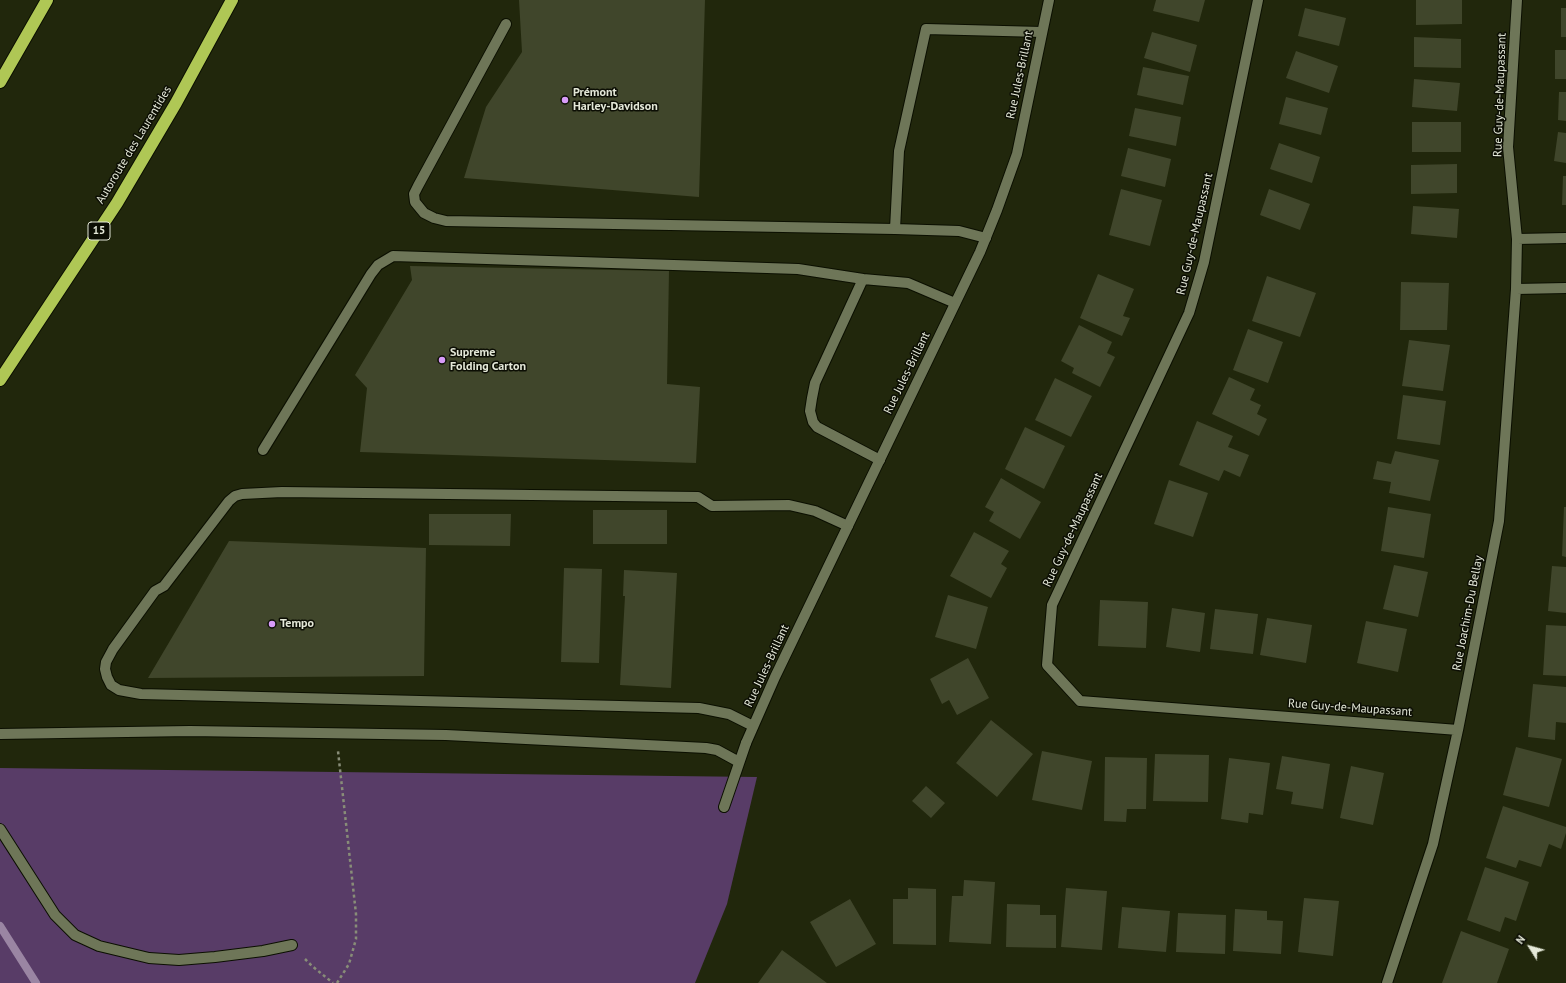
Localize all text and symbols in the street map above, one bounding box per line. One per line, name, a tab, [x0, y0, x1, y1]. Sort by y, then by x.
street label: Rue Jules-Brillant	[1004, 30, 1036, 120]
street label: Rue Guy-de-Maupassant	[1491, 33, 1509, 157]
street label: Autoroute des Laurentides	[93, 83, 175, 207]
place label: Prémont Harley-Davidson	[573, 86, 658, 114]
marker: Prémont Harley-Davidson	[560, 95, 570, 105]
street label: Rue Guy-de-Maupassant	[1174, 172, 1216, 296]
road number: 15	[88, 222, 110, 240]
street label: Rue Jules-Brillant	[881, 330, 933, 416]
place label: Supreme Folding Carton	[450, 346, 526, 374]
marker: Supreme Folding Carton	[437, 355, 447, 365]
street label: Rue Guy-de-Maupassant	[1040, 471, 1106, 589]
street label: Rue Joachim-Du Bellay	[1450, 554, 1486, 672]
place label: Tempo	[280, 617, 314, 631]
marker: Tempo	[267, 619, 277, 629]
street label: Rue Jules-Brillant	[742, 622, 792, 710]
street label: Rue Guy-de-Maupassant	[1287, 696, 1413, 720]
north arrow	[1510, 927, 1550, 967]
text: N	[1513, 933, 1528, 947]

